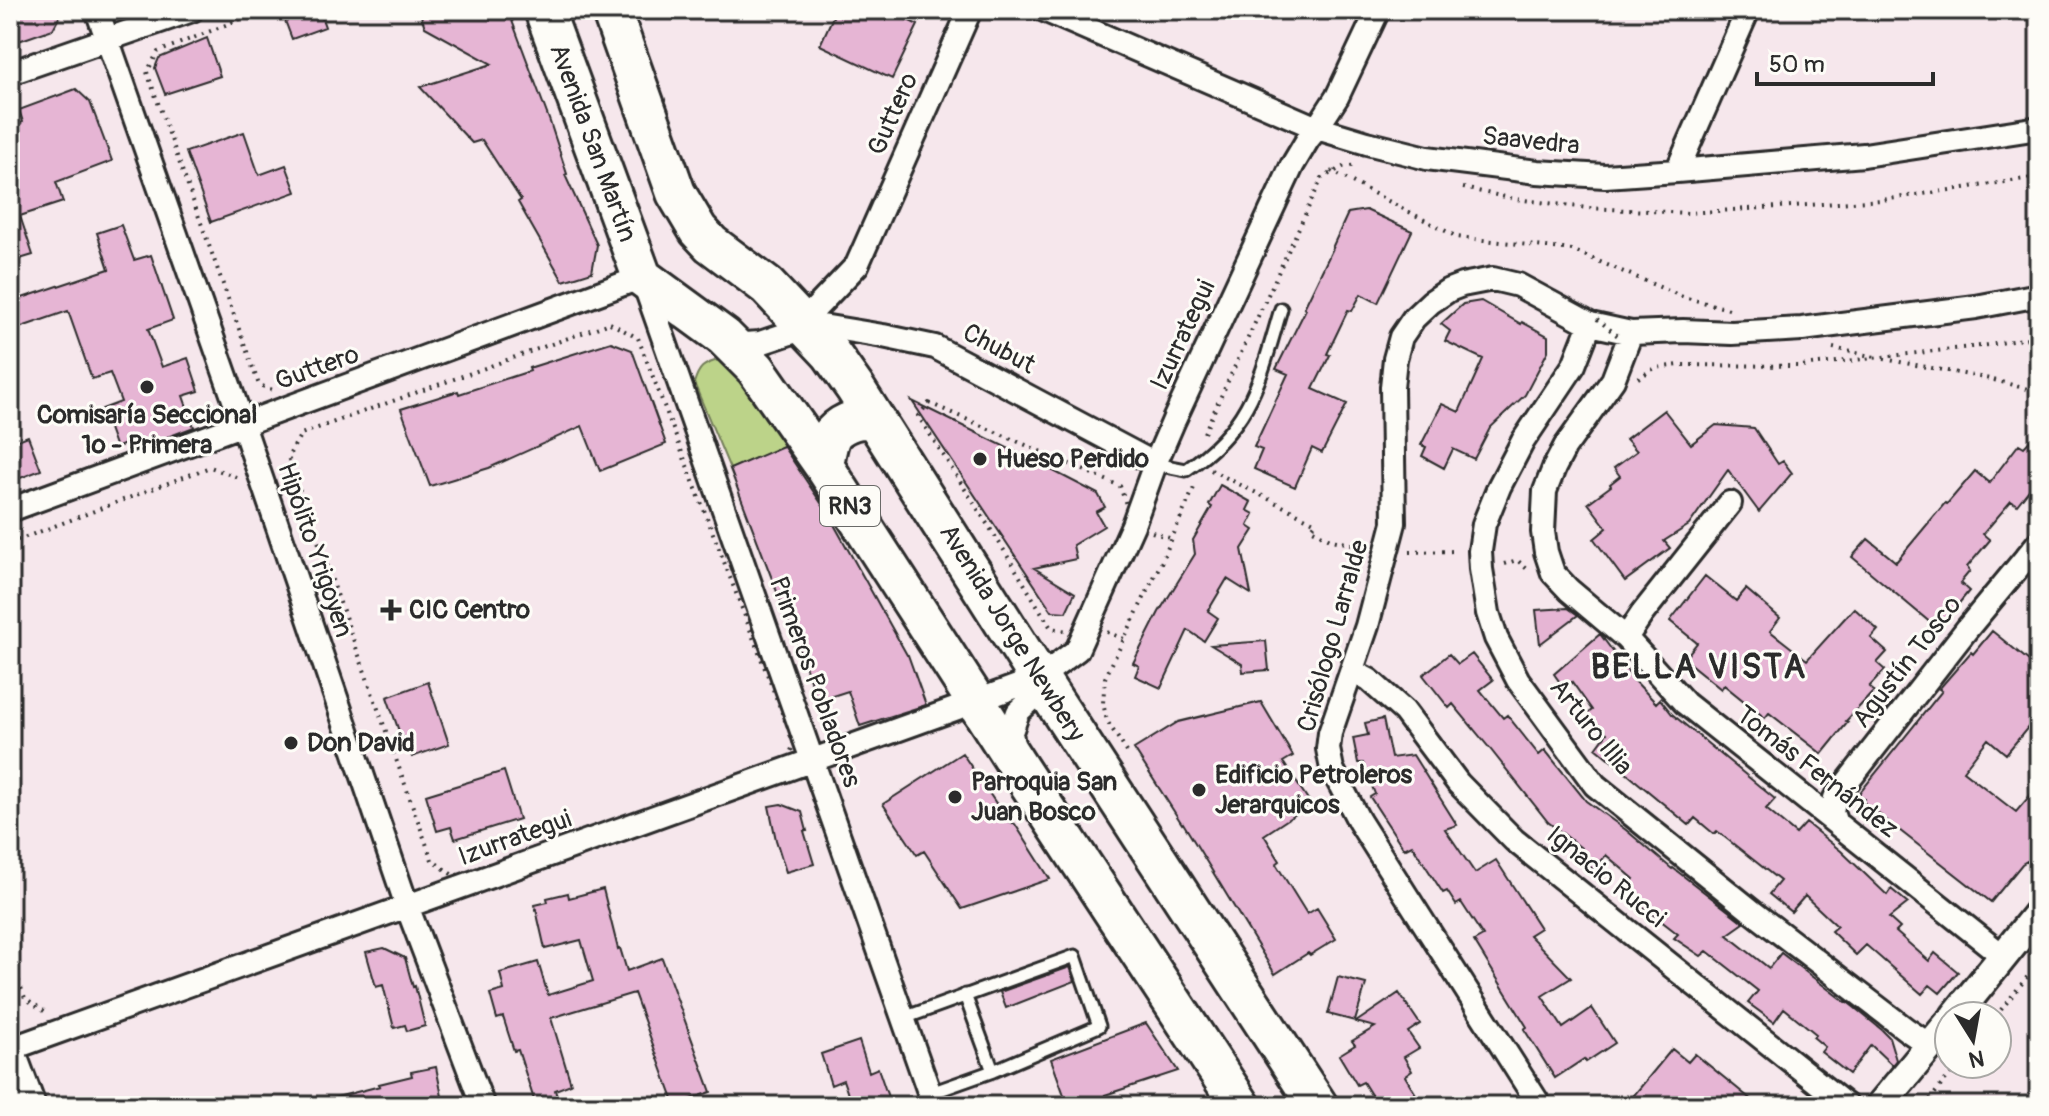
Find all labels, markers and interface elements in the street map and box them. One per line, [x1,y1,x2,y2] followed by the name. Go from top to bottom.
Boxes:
[1757,36,1933,86] scale bar
[542,40,644,246] street label: Avenida San Martín
[1769,50,1825,79] text: 50 m
[861,68,925,160] street label: Guttero
[1481,120,1581,162] street label: Saavedra
[1144,275,1222,395] street label: Izurrategui
[957,317,1041,382] street label: Chubut
[271,338,363,398] street label: Guttero
[138,378,156,396] marker: Comisaría Seccional 1º - Primera
[37,399,257,461] place label: Comisaría Seccional 1º - Primera
[996,443,1149,475] place label: Hueso Perdido
[971,450,989,468] marker: Hueso Perdido
[270,459,360,641] street label: Hipólito Yrigoyen
[820,486,880,526] road number: RN3
[932,518,1092,748] street label: Avenida Jorge Newbery
[1290,536,1376,736] street label: Crisólogo Larralde
[762,572,868,792] street label: Primeros Pobladores
[1846,590,1969,734] street label: Agustín Tosco
[409,594,530,626] place label: CIC Centro
[380,599,402,621] marker: CIC Centro
[1591,646,1807,689] district label: BELLA VISTA
[1543,672,1639,782] street label: Arturo Illia
[1730,699,1904,845] street label: Tomás Fernández
[307,727,415,759] place label: Don David
[282,734,300,752] marker: Don David
[1215,759,1413,821] place label: Edificio Petroleros Jerarquicos
[971,766,1117,828] place label: Parroquia San Juan Bosco
[1190,781,1208,799] marker: Edificio Petroleros Jerarquicos
[946,788,964,806] marker: Parroquia San Juan Bosco
[454,803,576,873] street label: Izurrategui
[1540,819,1672,935] street label: Ignacio Rucci
[1933,1000,2013,1080] north arrow
[1967,1043,1987,1074] text: N

